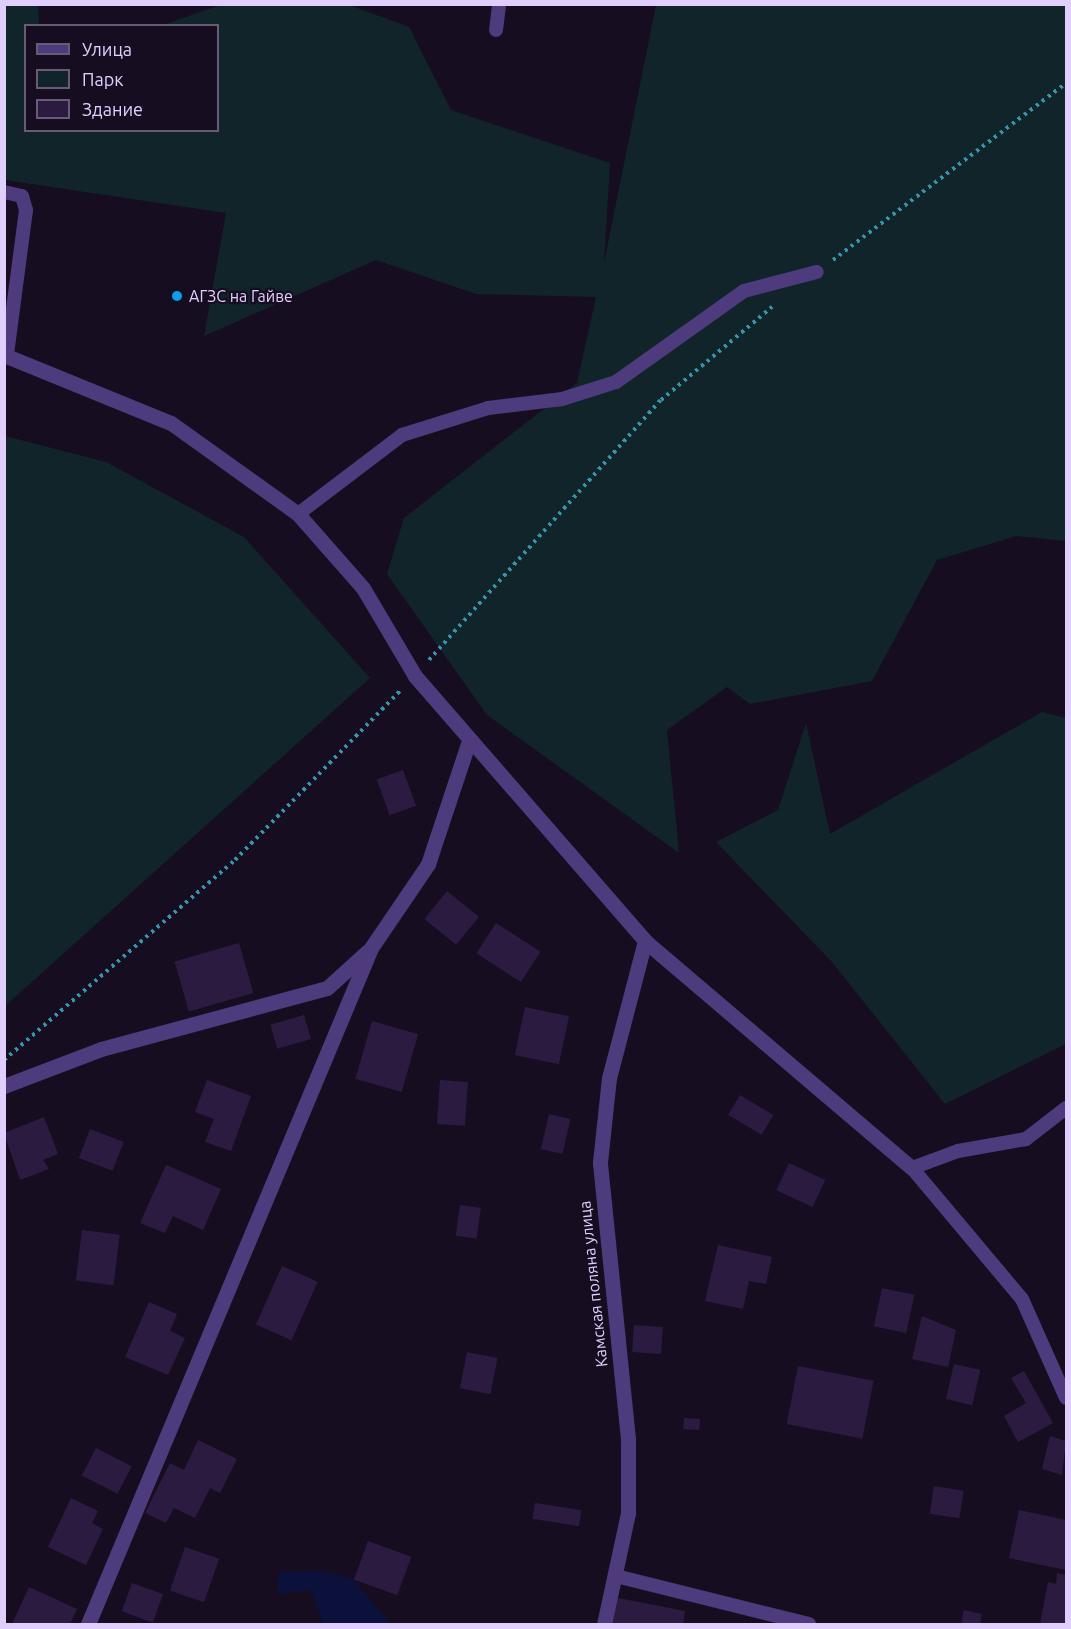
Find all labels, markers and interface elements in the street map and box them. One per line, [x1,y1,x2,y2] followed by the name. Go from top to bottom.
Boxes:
[24,24,219,132] legend
[82,39,132,59] text: Улица
[82,69,123,89] text: Парк
[82,99,143,119] text: Здание
[189,286,293,306] place label: АГЗС на Гайве
[170,289,184,303] marker: АГЗС на Гайве
[575,1200,611,1368] street label: Камская поляна улица

